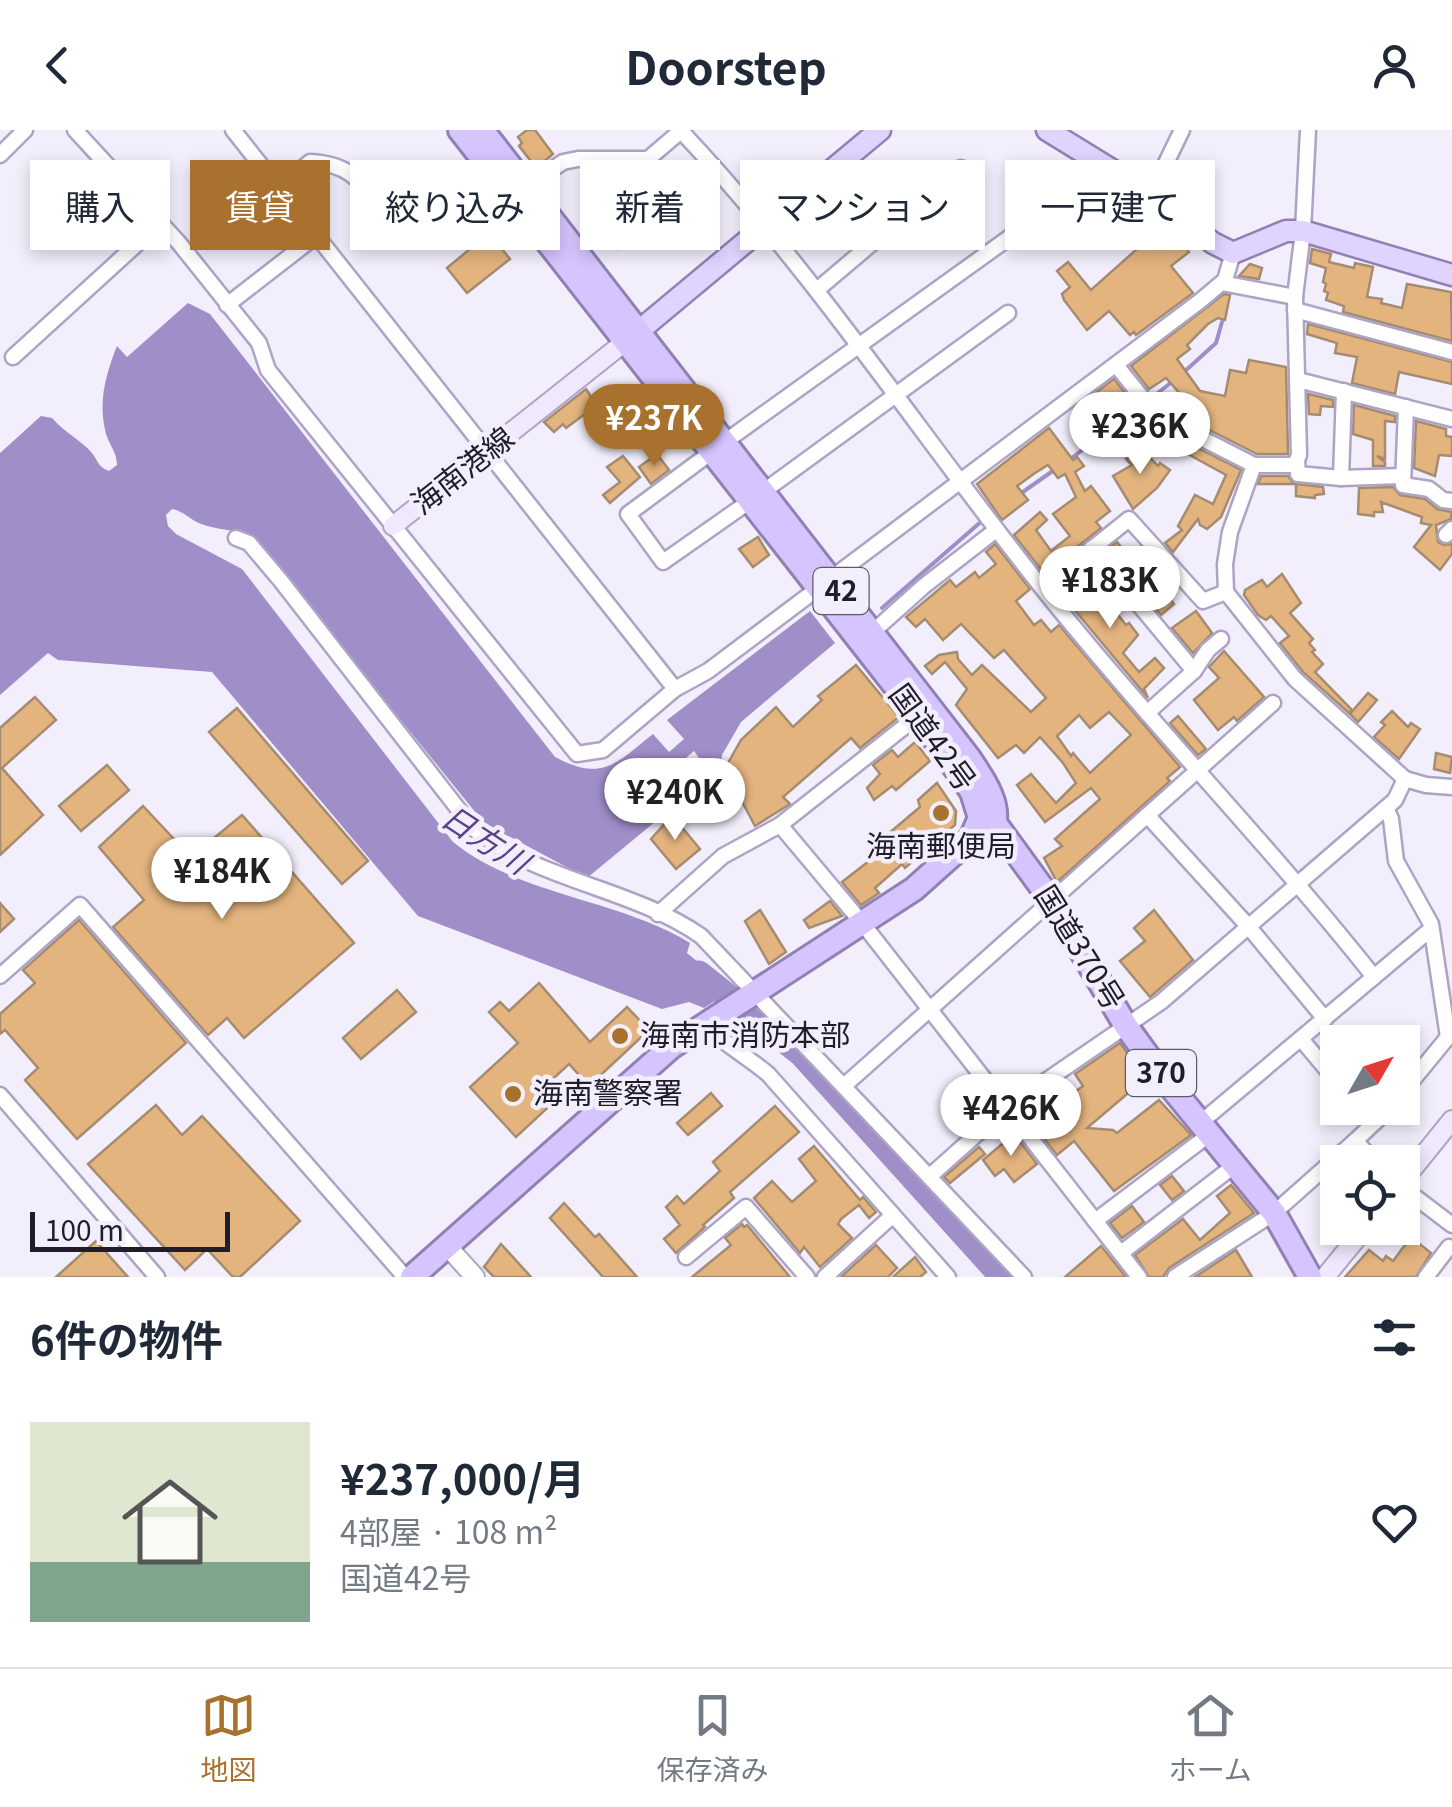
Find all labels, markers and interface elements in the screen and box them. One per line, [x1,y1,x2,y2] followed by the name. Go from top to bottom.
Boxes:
[625,33,827,98] text: Doorstep
[30,38,85,93] icon: back
[1367,38,1422,93] icon: person
[30,160,170,250] chip: 購入
[190,160,330,250] chip: 賃貸
[350,160,560,250] chip: 絞り込み
[580,160,720,250] chip: 新着
[740,160,985,250] chip: マンション
[1005,160,1215,250] chip: 一戸建て
[584,384,724,469] pin: ¥237K
[1070,392,1210,477] pin: ¥236K
[605,393,703,439] text: ¥237K
[1091,401,1189,447] text: ¥236K
[400,414,522,523] street label: 海南港線
[1040,546,1180,631] pin: ¥183K
[1061,555,1159,601] text: ¥183K
[814,568,868,614] road number: 42
[880,673,988,799] street label: 国道42号
[605,758,745,843] pin: ¥240K
[626,767,724,813] text: ¥240K
[434,792,542,885] water label: 日方川
[930,802,952,824] marker: 海南郵便局
[866,822,1016,866] place label: 海南郵便局
[152,837,292,922] pin: ¥184K
[173,846,271,892] text: ¥184K
[1026,875,1137,1017] street label: 国道370号
[640,1011,850,1055] place label: 海南市消防本部
[609,1025,631,1047] marker: 海南市消防本部
[1320,1025,1420,1125] north arrow
[1320,1025,1420,1245] map controls
[1126,1050,1196,1096] road number: 370
[533,1069,683,1113] place label: 海南警察署
[941,1074,1081,1159] pin: ¥426K
[502,1083,524,1105] marker: 海南警察署
[962,1083,1060,1129] text: ¥426K
[1320,1145,1420,1245] button: locate
[30,1207,230,1252] scale bar
[45,1209,124,1249] text: 100 m
[30,1307,223,1368] text: 6件の物件
[1367,1310,1422,1365] icon: filters
[340,1446,585,1507] text: ¥237,000/月
[110,1462,230,1582] icon: home
[1367,1495,1422,1550] icon: heart
[340,1507,557,1553] text: 4部屋 · 108 m²
[340,1553,472,1599] text: 国道42号
[200,1688,256,1788] tab: 地図
[656,1688,768,1788] tab: 保存済み
[1169,1688,1252,1788] tab: ホーム

